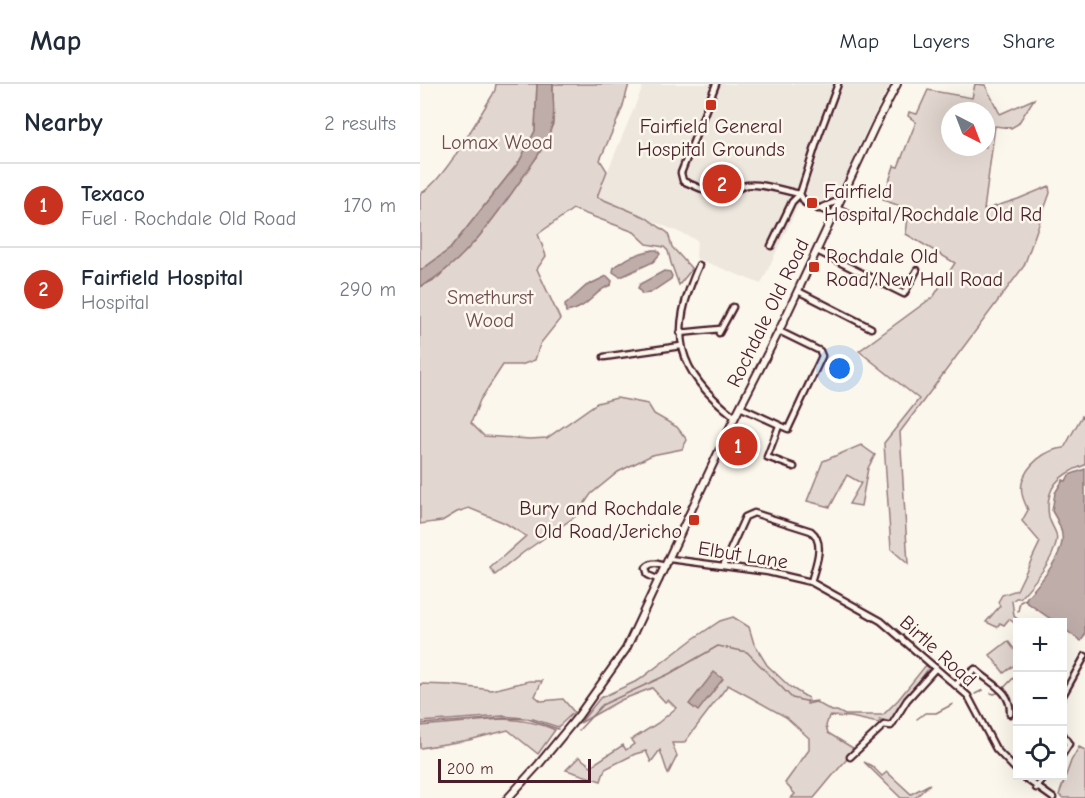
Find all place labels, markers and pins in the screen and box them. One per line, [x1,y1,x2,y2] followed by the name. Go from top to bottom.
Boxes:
[704,98,718,112] marker: Fairfield General Hospital Grounds
[637,115,785,161] place label: Fairfield General Hospital Grounds
[702,162,742,206] pin: 2
[824,180,1042,226] place label: Fairfield Hospital/Rochdale Old Rd
[805,196,819,210] marker: Fairfield Hospital/Rochdale Old Rd
[826,245,1003,291] place label: Rochdale Old Road/New Hall Road
[807,260,821,274] marker: Rochdale Old Road/New Hall Road
[718,424,758,469] pin: 1
[519,497,682,543] place label: Bury and Rochdale Old Road/Jericho
[687,513,701,527] marker: Bury and Rochdale Old Road/Jericho

